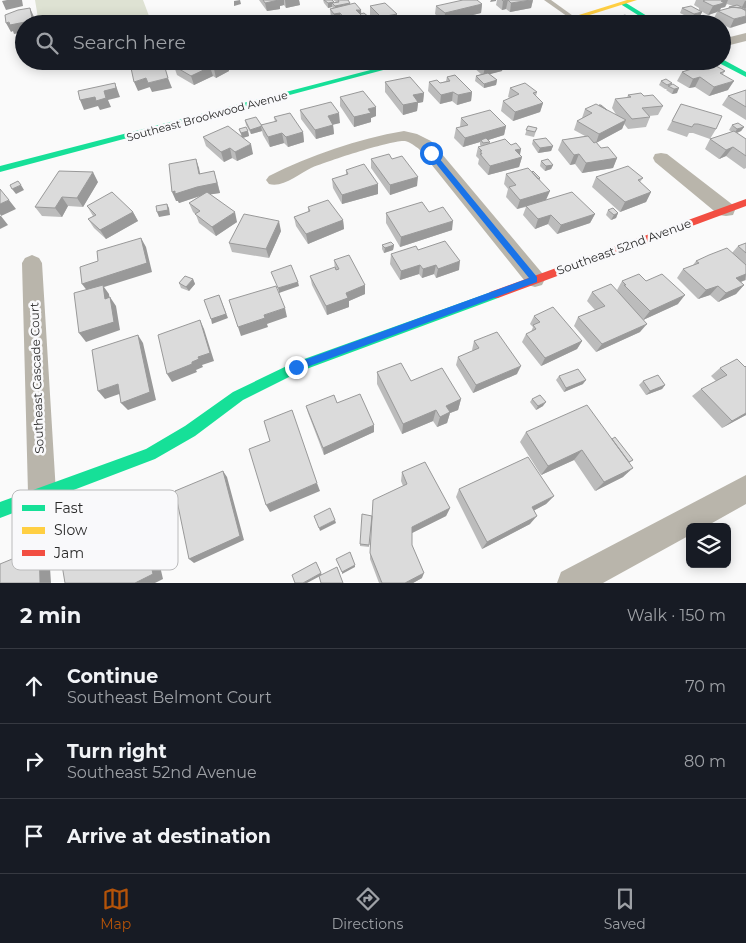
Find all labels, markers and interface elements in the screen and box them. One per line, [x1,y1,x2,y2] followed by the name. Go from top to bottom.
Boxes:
[15,15,731,70] search box
[33,29,61,57] icon: search
[73,31,186,54] text: Search here
[125,88,290,144] street label: Southeast Brookwood Avenue
[420,142,443,165] route start
[554,215,693,278] street label: Southeast 52nd Avenue
[26,302,47,454] street label: Southeast Cascade Court
[285,356,308,379] route end
[12,490,178,570] legend
[54,499,84,517] text: Fast
[54,521,88,539] text: Slow
[686,523,731,568] map controls
[686,523,731,568] button: layers
[53,544,84,562] text: Jam
[20,603,81,628] text: 2 min
[627,606,726,625] text: Walk · 150 m
[67,665,158,688] text: Continue
[20,672,48,700] icon: ahead
[685,677,726,696] text: 70 m
[67,688,272,707] text: Southeast Belmont Court
[67,740,167,763] text: Turn right
[20,747,48,775] icon: right
[684,752,726,771] text: 80 m
[67,763,257,782] text: Southeast 52nd Avenue
[20,822,48,850] icon: arrive
[67,825,271,848] text: Arrive at destination
[100,885,131,933] tab: Map
[332,885,403,933] tab: Directions
[604,885,646,933] tab: Saved

